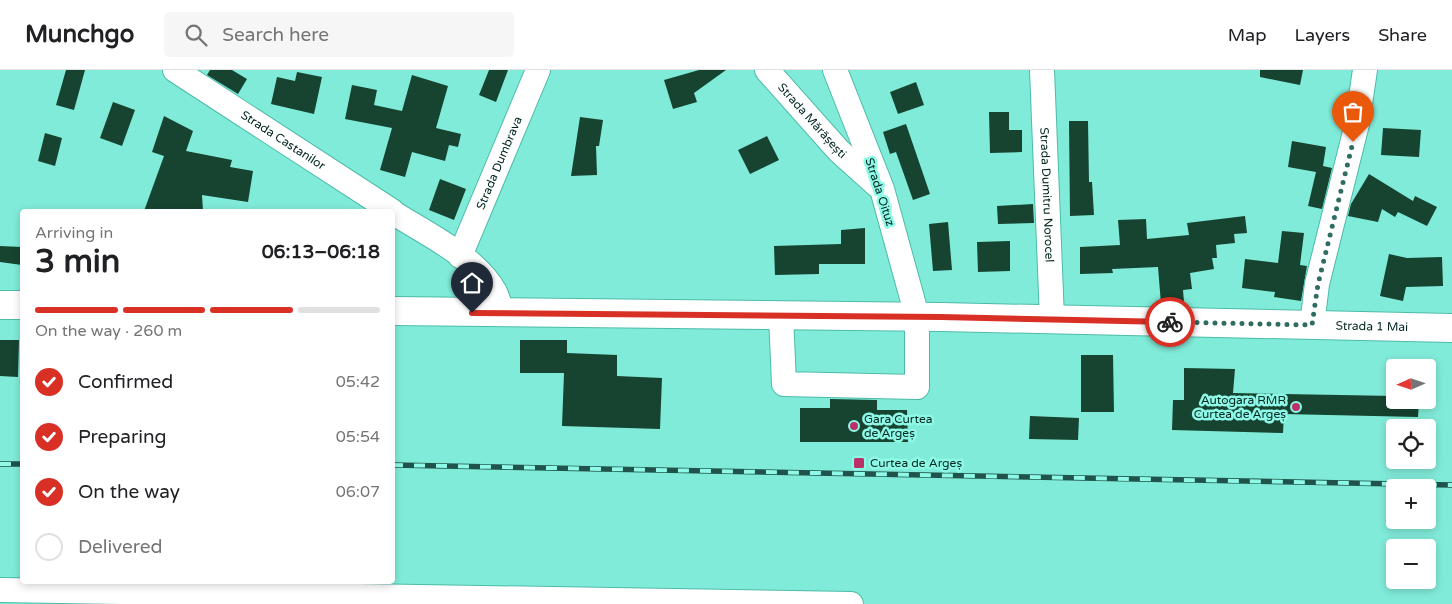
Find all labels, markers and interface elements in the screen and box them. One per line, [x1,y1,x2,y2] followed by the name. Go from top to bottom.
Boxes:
[164,12,514,57] search box
[25,20,134,49] text: Munchgo
[182,21,210,49] icon: search
[222,24,329,46] text: Search here
[1228,24,1267,46] text: Map
[1295,24,1350,46] text: Layers
[1378,24,1427,46] text: Share
[775,80,849,161] street label: Strada Mărășești
[1332,91,1374,142] pin
[1339,98,1367,126] icon: bag
[238,108,328,173] street label: Strada Castanilor
[473,114,525,212] street label: Strada Dumbrava
[1037,127,1057,263] street label: Strada Dumitru Norocel
[862,156,898,228] street label: Strada Oituz
[35,223,113,243] text: Arriving in
[262,241,380,263] text: 06:13–06:18
[35,243,120,281] text: 3 min
[451,262,493,313] pin
[458,269,486,297] icon: home
[1145,297,1195,347] courier
[1156,308,1184,336] icon: bike
[1335,318,1408,334] street label: Strada 1 Mai
[35,321,182,341] text: On the way · 260 m
[1386,359,1436,409] north arrow
[1386,359,1436,589] map controls
[35,368,63,396] icon: check
[78,371,173,393] text: Confirmed
[336,372,380,392] text: 05:42
[1194,393,1286,421] place label: Autogara RMR Curtea de Argeș
[1290,401,1302,413] marker: Autogara RMR Curtea de Argeș
[864,412,932,440] place label: Gara Curtea de Argeș
[1386,419,1436,469] button: locate
[848,420,860,432] marker: Gara Curtea de Argeș
[35,423,63,451] icon: check
[78,426,167,448] text: Preparing
[336,427,380,447] text: 05:54
[852,456,866,470] marker: Curtea de Argeș
[870,456,962,470] place label: Curtea de Argeș
[35,478,63,506] icon: check
[1386,479,1436,529] button: +
[78,481,180,503] text: On the way
[336,482,380,502] text: 06:07
[78,536,163,558] text: Delivered
[1386,539,1436,589] button: −

